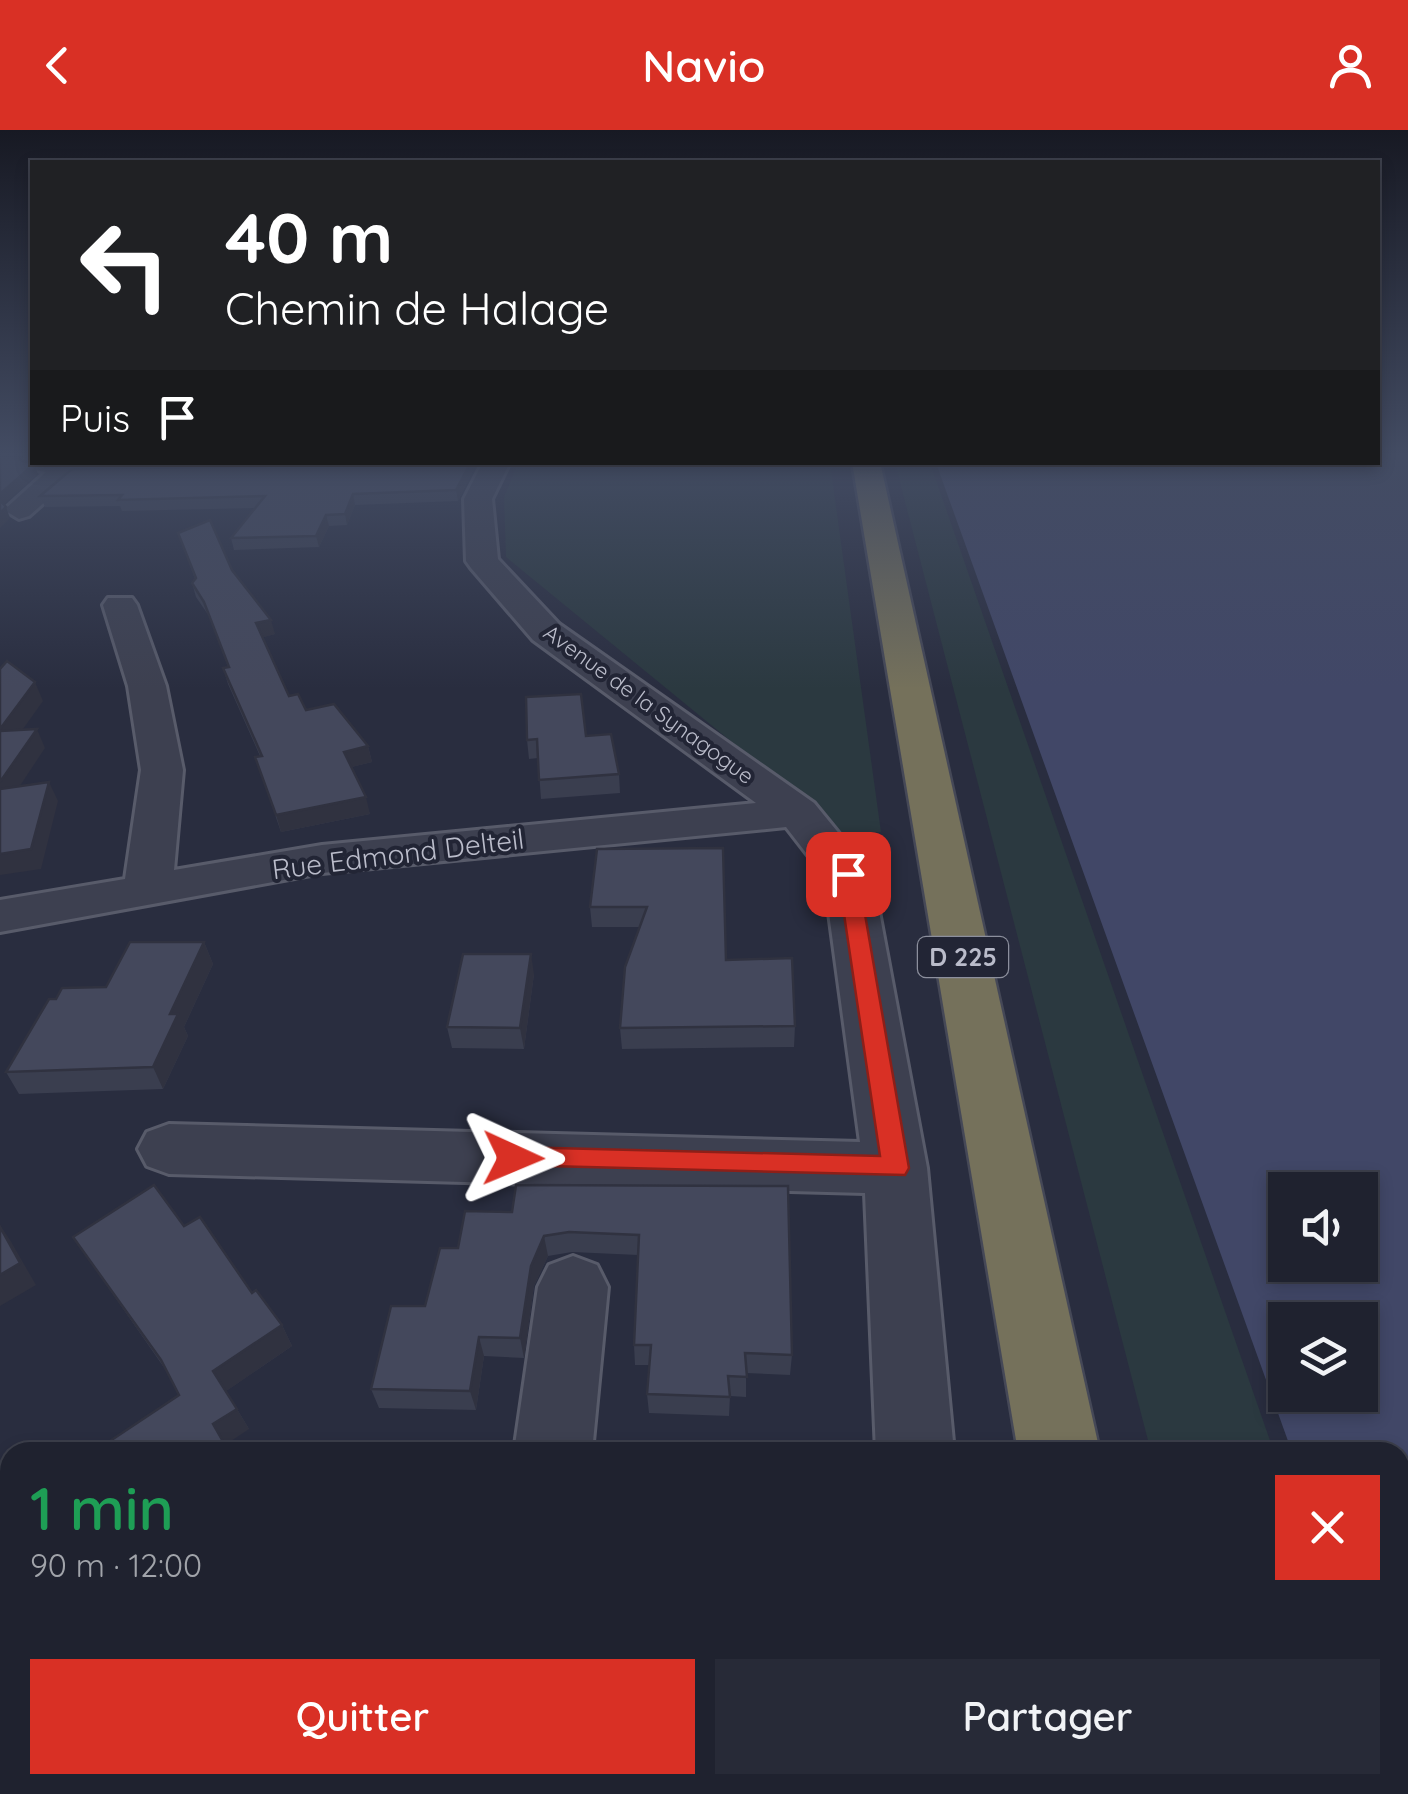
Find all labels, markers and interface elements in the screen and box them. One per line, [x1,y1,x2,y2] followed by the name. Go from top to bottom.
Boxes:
[642,37,766,93] text: Navio
[30,38,85,93] icon: back
[1323,38,1378,93] icon: person
[225,193,393,281] text: 40 m
[60,200,190,330] icon: left
[225,280,609,336] text: Chemin de Halage
[150,390,205,445] icon: arrive
[60,394,130,442] text: Puis
[538,618,760,790] street label: Avenue de la Synagogue
[270,821,526,886] street label: Rue Edmond Delteil
[806,832,891,917] pin
[821,847,876,902] icon: arrive
[918,937,1008,977] road number: D 225
[461,1106,565,1210] position arrow
[1268,1172,1378,1412] map controls
[1268,1172,1378,1282] button: sound
[1268,1302,1378,1412] button: layers
[30,1470,174,1545] text: 1 min
[1275,1475,1380,1580] button: close
[30,1545,202,1585] text: 90 m · 12:00
[30,1659,695,1774] button: Quitter
[715,1659,1380,1774] button: Partager

